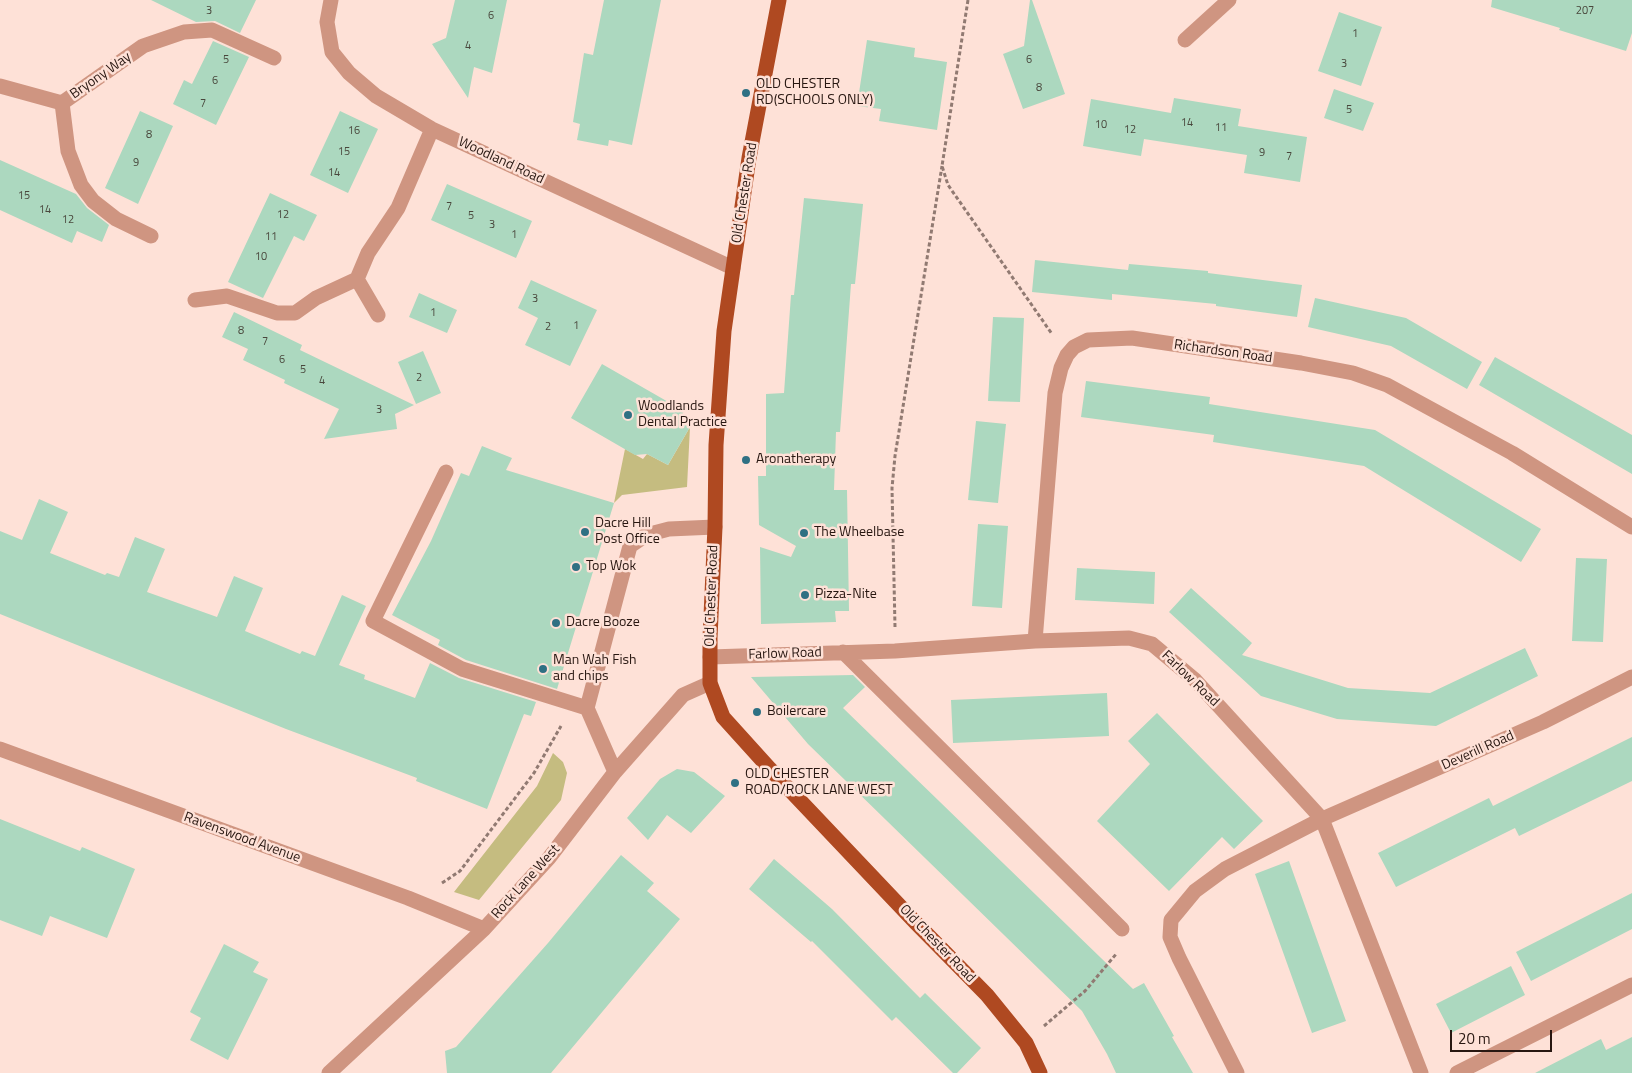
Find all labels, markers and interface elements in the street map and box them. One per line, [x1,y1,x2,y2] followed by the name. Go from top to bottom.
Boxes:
[206,4,212,18] house number: 3
[1576,4,1594,18] house number: 207
[488,9,494,23] house number: 6
[1352,27,1358,41] house number: 1
[465,39,471,53] house number: 4
[67,49,135,103] street label: Bryony Way
[223,53,229,67] house number: 5
[1026,53,1032,67] house number: 6
[1341,57,1347,71] house number: 3
[212,74,218,88] house number: 6
[756,77,873,110] place label: OLD CHESTER RD(SCHOOLS ONLY)
[1036,81,1042,95] house number: 8
[740,87,752,99] marker: OLD CHESTER RD(SCHOOLS ONLY)
[200,97,206,111] house number: 7
[1346,103,1352,117] house number: 5
[1181,116,1193,130] house number: 14
[1095,118,1107,132] house number: 10
[1215,121,1227,135] house number: 11
[1124,123,1136,137] house number: 12
[348,124,360,138] house number: 16
[146,128,152,142] house number: 8
[455,134,547,188] street label: Woodland Road
[729,141,761,245] street label: Old Chester Road
[338,145,350,159] house number: 15
[1259,146,1265,160] house number: 9
[1286,150,1292,164] house number: 7
[133,156,139,170] house number: 9
[328,166,340,180] house number: 14
[18,189,30,203] house number: 15
[446,200,452,214] house number: 7
[39,203,51,217] house number: 14
[277,208,289,222] house number: 12
[468,209,474,223] house number: 5
[62,213,74,227] house number: 12
[489,218,495,232] house number: 3
[511,228,517,242] house number: 1
[265,230,277,244] house number: 11
[255,250,267,264] house number: 10
[532,292,538,306] house number: 3
[430,306,436,320] house number: 1
[573,319,579,333] house number: 1
[545,320,551,334] house number: 2
[238,324,244,338] house number: 8
[262,335,268,349] house number: 7
[1173,337,1273,367] street label: Richardson Road
[279,353,285,367] house number: 6
[300,363,306,377] house number: 5
[416,371,422,385] house number: 2
[319,374,325,388] house number: 4
[638,399,727,432] place label: Woodlands Dental Practice
[376,403,382,417] house number: 3
[622,409,634,421] marker: Woodlands Dental Practice
[756,452,836,468] place label: Aronatherapy
[740,454,752,466] marker: Aronatherapy
[595,516,660,548] place label: Dacre Hill Post Office
[814,525,904,541] place label: The Wheelbase
[579,526,591,538] marker: Dacre Hill Post Office
[798,527,810,539] marker: The Wheelbase
[702,545,722,647] street label: Old Chester Road
[586,559,636,575] place label: Top Wok
[570,561,582,573] marker: Top Wok
[815,587,877,603] place label: Pizza-Nite
[799,589,811,601] marker: Pizza-Nite
[566,615,640,631] place label: Dacre Booze
[550,617,562,629] marker: Dacre Booze
[748,644,822,664] street label: Farlow Road
[1158,647,1222,711] street label: Farlow Road
[553,653,637,686] place label: Man Wah Fish and chips
[537,663,549,675] marker: Man Wah Fish and chips
[767,704,826,720] place label: Boilercare
[751,706,763,718] marker: Boilercare
[1439,728,1517,774] street label: Deverill Road
[745,767,893,800] place label: OLD CHESTER ROAD/ROCK LANE WEST
[729,777,741,789] marker: OLD CHESTER ROAD/ROCK LANE WEST
[181,809,303,867] street label: Ravenswood Avenue
[488,842,564,922] street label: Rock Lane West
[896,902,978,986] street label: Old Chester Road
[1452,1020,1554,1052] scale bar
[1458,1027,1491,1050] text: 20 m

